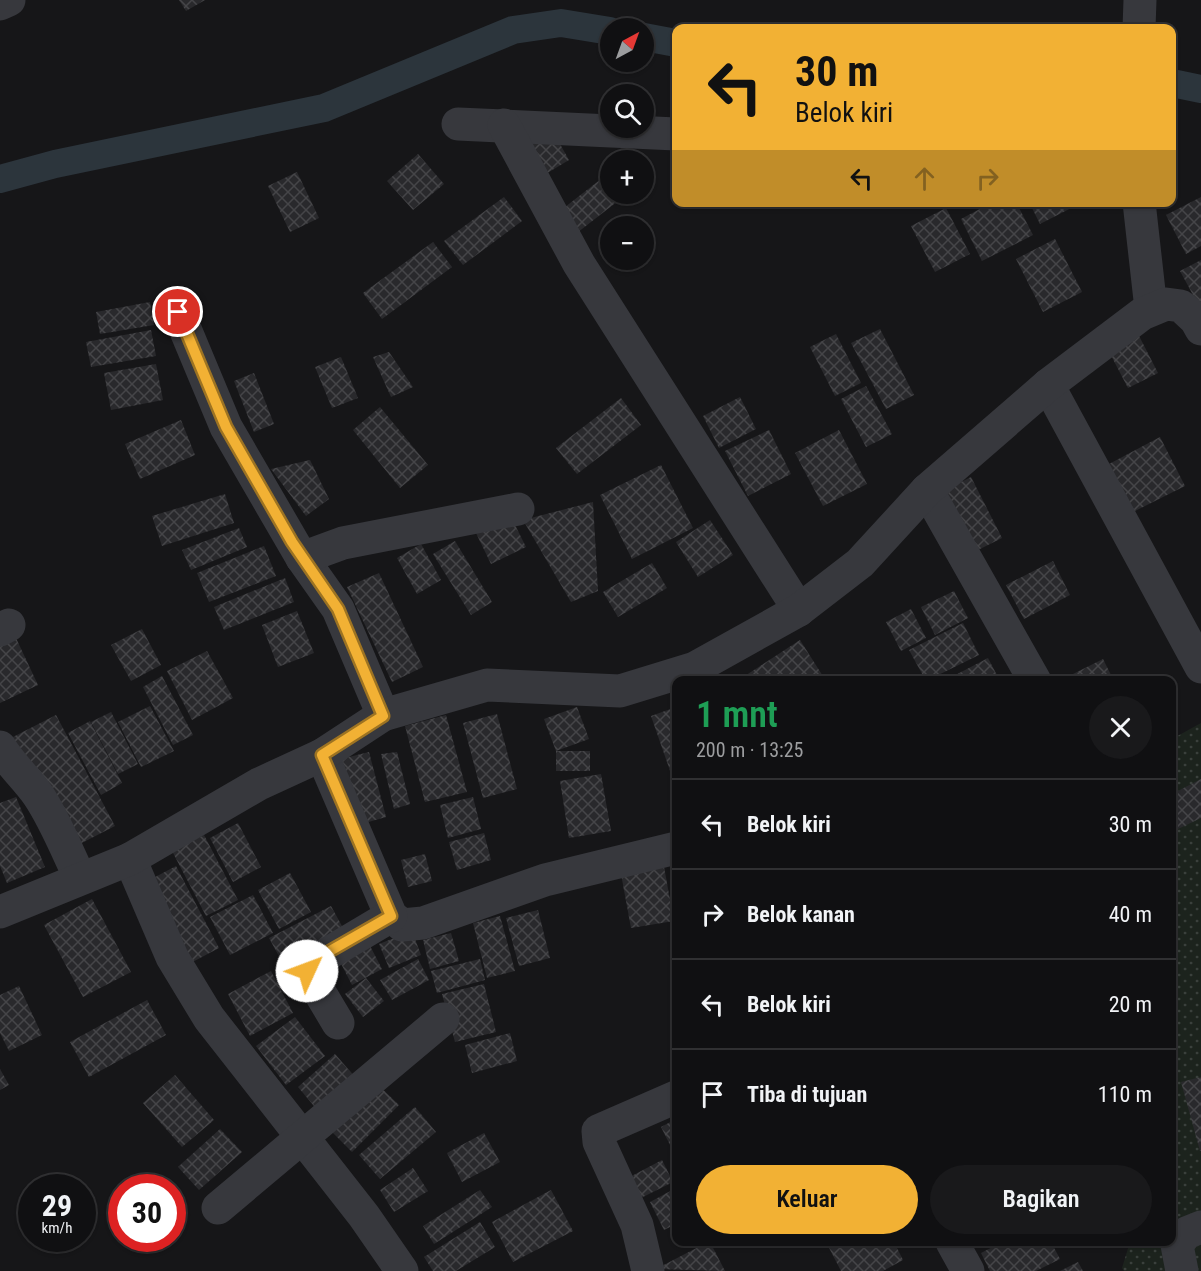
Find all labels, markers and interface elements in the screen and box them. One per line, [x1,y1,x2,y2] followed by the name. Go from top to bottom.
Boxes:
[600,18,654,72] north arrow
[600,18,654,270] map controls
[795,47,878,96] text: 30 m
[696,48,774,126] icon: left
[600,84,654,138] button: search
[795,97,893,129] text: Belok kiri
[600,150,654,204] button: +
[845,162,878,195] icon: left
[908,162,941,195] icon: ahead
[971,162,1004,195] icon: right
[600,216,654,270] button: −
[152,286,203,337] pin
[161,295,194,328] icon: arrive
[696,694,778,736] text: 1 mnt
[1089,696,1152,759] button: close
[696,738,803,762] text: 200 m · 13:25
[696,808,729,841] icon: left
[747,812,831,837] text: Belok kiri
[1109,812,1152,837] text: 30 m
[696,898,729,931] icon: right
[747,902,855,927] text: Belok kanan
[1109,902,1152,927] text: 40 m
[275,939,339,1003] position arrow
[696,988,729,1021] icon: left
[747,992,831,1017] text: Belok kiri
[1109,992,1152,1017] text: 20 m
[696,1078,729,1111] icon: arrive
[747,1082,867,1107] text: Tiba di tujuan
[1098,1082,1152,1107] text: 110 m
[696,1165,918,1234] button: Keluar
[930,1165,1152,1234] button: Bagikan
[108,1174,186,1252] speed limit sign: 30
[42,1188,72,1223] text: 29
[42,1219,72,1237] text: km/h

